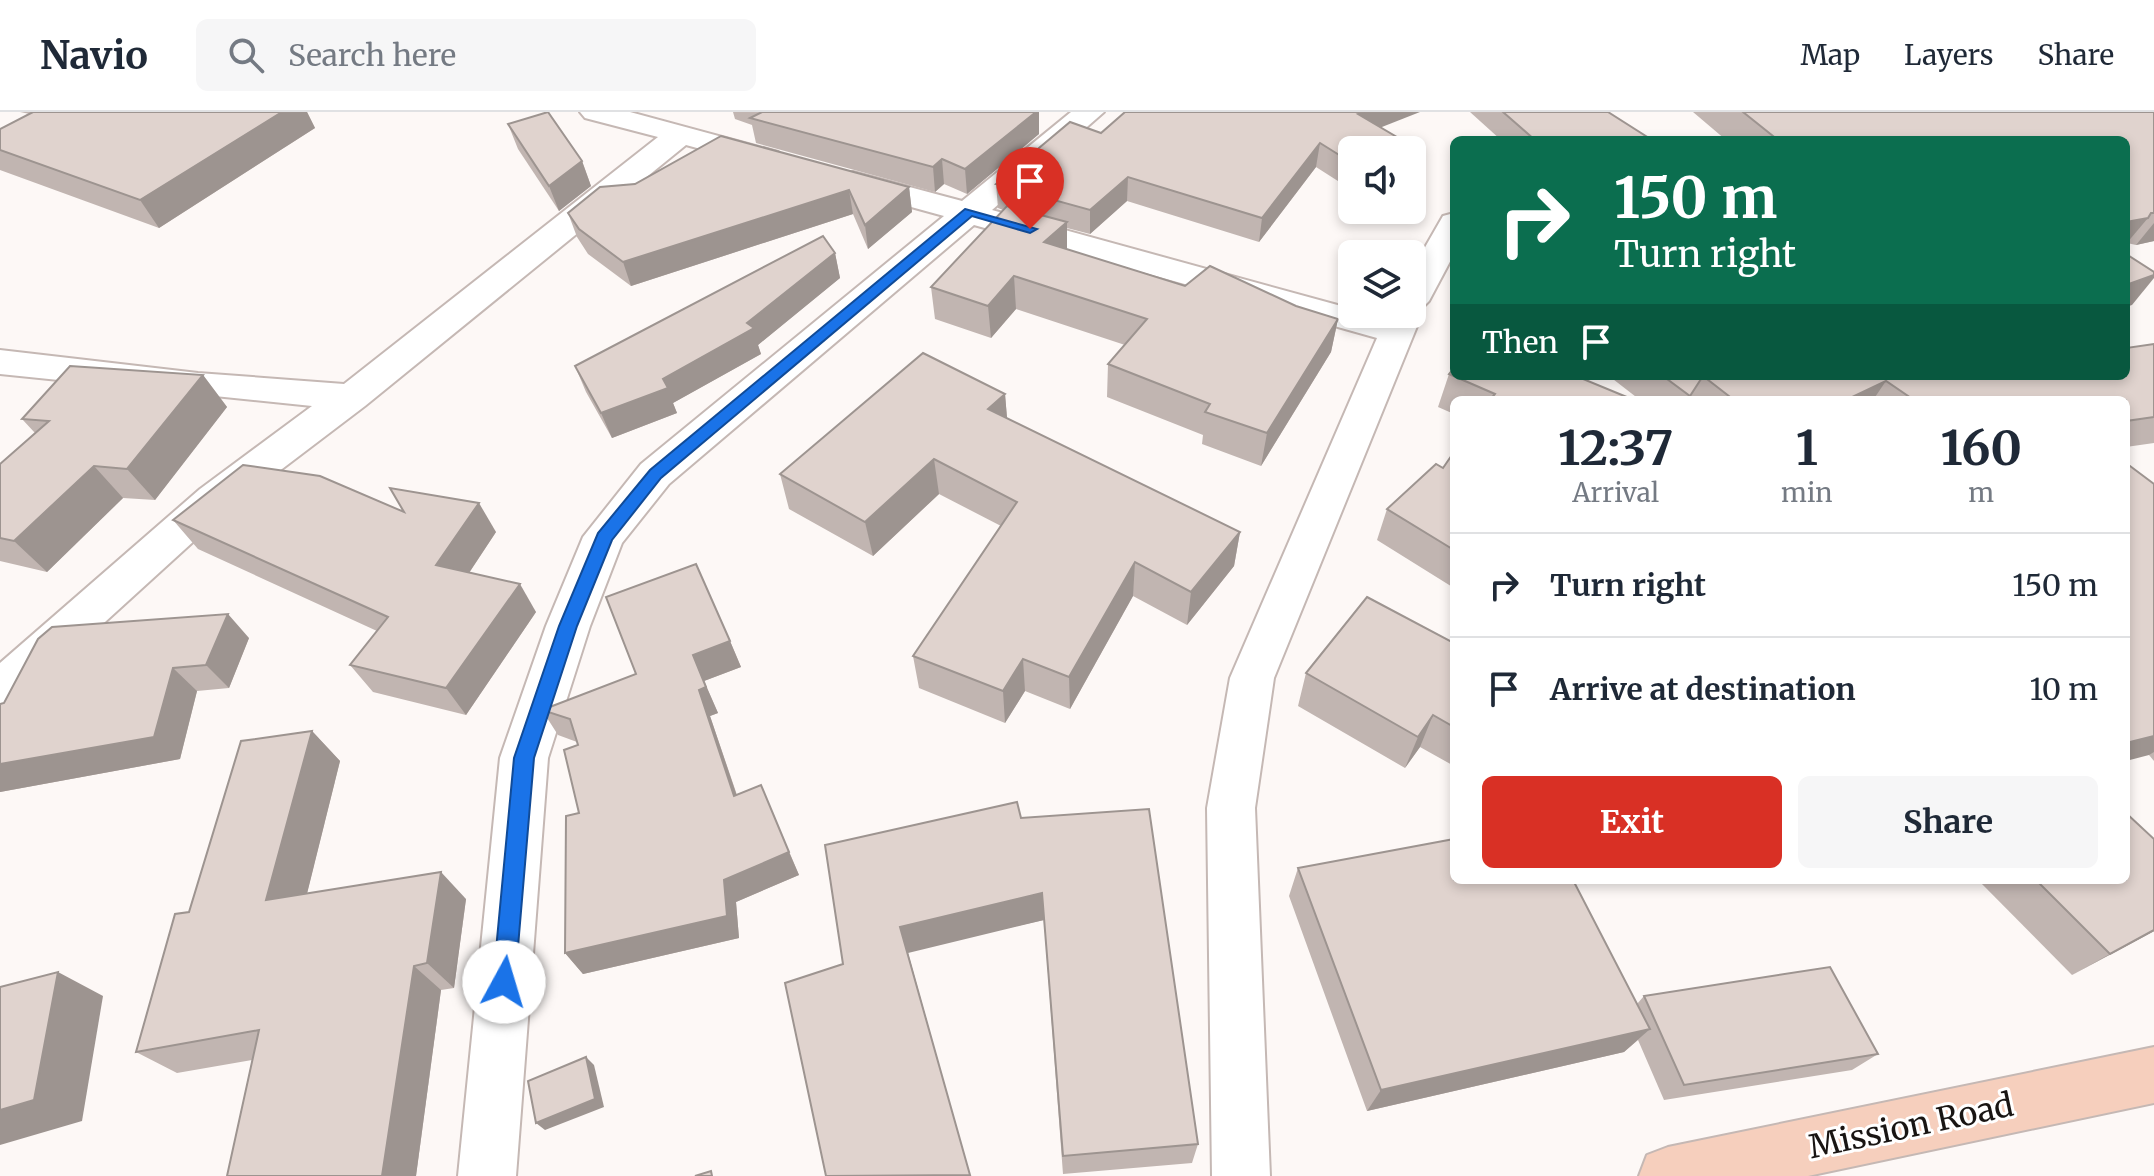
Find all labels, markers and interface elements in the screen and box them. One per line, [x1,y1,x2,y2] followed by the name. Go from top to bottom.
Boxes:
[196,19,756,91] search box
[40,32,148,79] text: Navio
[224,33,268,77] icon: search
[288,36,456,74] text: Search here
[1800,37,1860,73] text: Map
[1904,37,1993,73] text: Layers
[2037,37,2114,73] text: Share
[1338,136,1426,328] map controls
[1338,136,1426,224] button: sound
[996,147,1064,229] pin
[1008,159,1052,203] icon: arrive
[1614,163,1777,233] text: 150 m
[1482,168,1586,272] icon: right
[1614,232,1796,277] text: Turn right
[1338,240,1426,328] button: layers
[1574,320,1618,364] icon: arrive
[1482,323,1558,361] text: Then
[1558,418,1673,478] text: 12:37
[1796,418,1818,478] text: 1
[1940,418,2022,478] text: 160
[1572,476,1659,509] text: Arrival
[1781,476,1833,509] text: min
[1968,476,1994,509] text: m
[1482,563,1526,607] icon: right
[1550,566,1706,604] text: Turn right
[2012,566,2098,604] text: 150 m
[1482,667,1526,711] icon: arrive
[1550,670,1856,708] text: Arrive at destination
[2030,670,2098,708] text: 10 m
[1482,776,1782,868] button: Exit
[1798,776,2098,868] button: Share
[462,940,546,1024] position arrow
[1805,1085,2017,1167] street label: Mission Road

